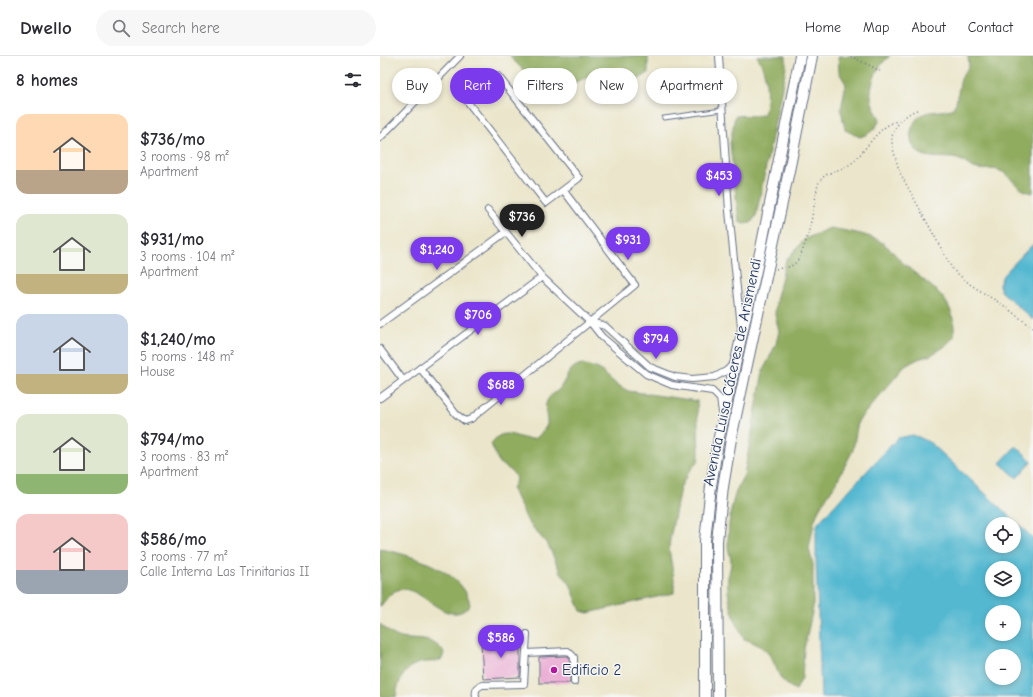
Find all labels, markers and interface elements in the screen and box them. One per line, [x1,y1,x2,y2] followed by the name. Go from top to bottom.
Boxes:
[96,10,376,46] search box
[20,17,72,39] text: Dwello
[110,17,132,39] icon: search
[142,19,220,37] text: Search here
[805,19,841,36] text: Home
[863,19,889,36] text: Map
[911,19,946,36] text: About
[968,19,1013,36] text: Contact
[392,68,442,104] chip: Buy
[450,68,505,104] chip: Rent
[513,68,577,104] chip: Filters
[585,68,638,104] chip: New
[646,68,737,104] chip: Apartment
[342,69,364,91] icon: filters
[16,71,78,90] text: 8 homes
[48,130,96,178] icon: home
[140,130,205,149] text: $736/mo
[140,149,229,164] text: 3 rooms · 98 m²
[695,163,743,197] pin: $453
[140,164,198,179] text: Apartment
[705,168,733,183] text: $453
[498,204,546,238] pin: $736
[509,209,535,224] text: $736
[604,227,652,261] pin: $931
[48,230,96,278] icon: home
[140,230,204,249] text: $931/mo
[615,232,641,247] text: $931
[404,237,470,271] pin: $1,240
[419,242,455,257] text: $1,240
[140,249,234,264] text: 3 rooms · 104 m²
[699,256,765,488] street label: Avenida Luisa Cáceres de Arismendi
[140,264,198,279] text: Apartment
[454,302,502,336] pin: $706
[464,307,492,322] text: $706
[632,326,680,360] pin: $794
[48,330,96,378] icon: home
[140,330,216,349] text: $1,240/mo
[643,331,669,346] text: $794
[140,349,234,364] text: 5 rooms · 148 m²
[140,364,175,379] text: House
[477,372,525,406] pin: $688
[487,377,515,392] text: $688
[48,430,96,478] icon: home
[140,430,204,449] text: $794/mo
[140,449,228,464] text: 3 rooms · 83 m²
[140,464,198,479] text: Apartment
[985,517,1021,685] map controls
[985,517,1021,553] button: locate
[48,530,96,578] icon: home
[140,530,207,549] text: $586/mo
[140,549,227,564] text: 3 rooms · 77 m²
[985,561,1021,597] button: layers
[140,564,309,579] text: Calle Interna Las Trinitarias II
[985,605,1021,641] button: +
[477,625,525,659] pin: $586
[487,630,515,645] text: $586
[985,649,1021,685] button: −
[562,661,621,679] place label: Edificio 2
[549,665,559,675] marker: Edificio 2

